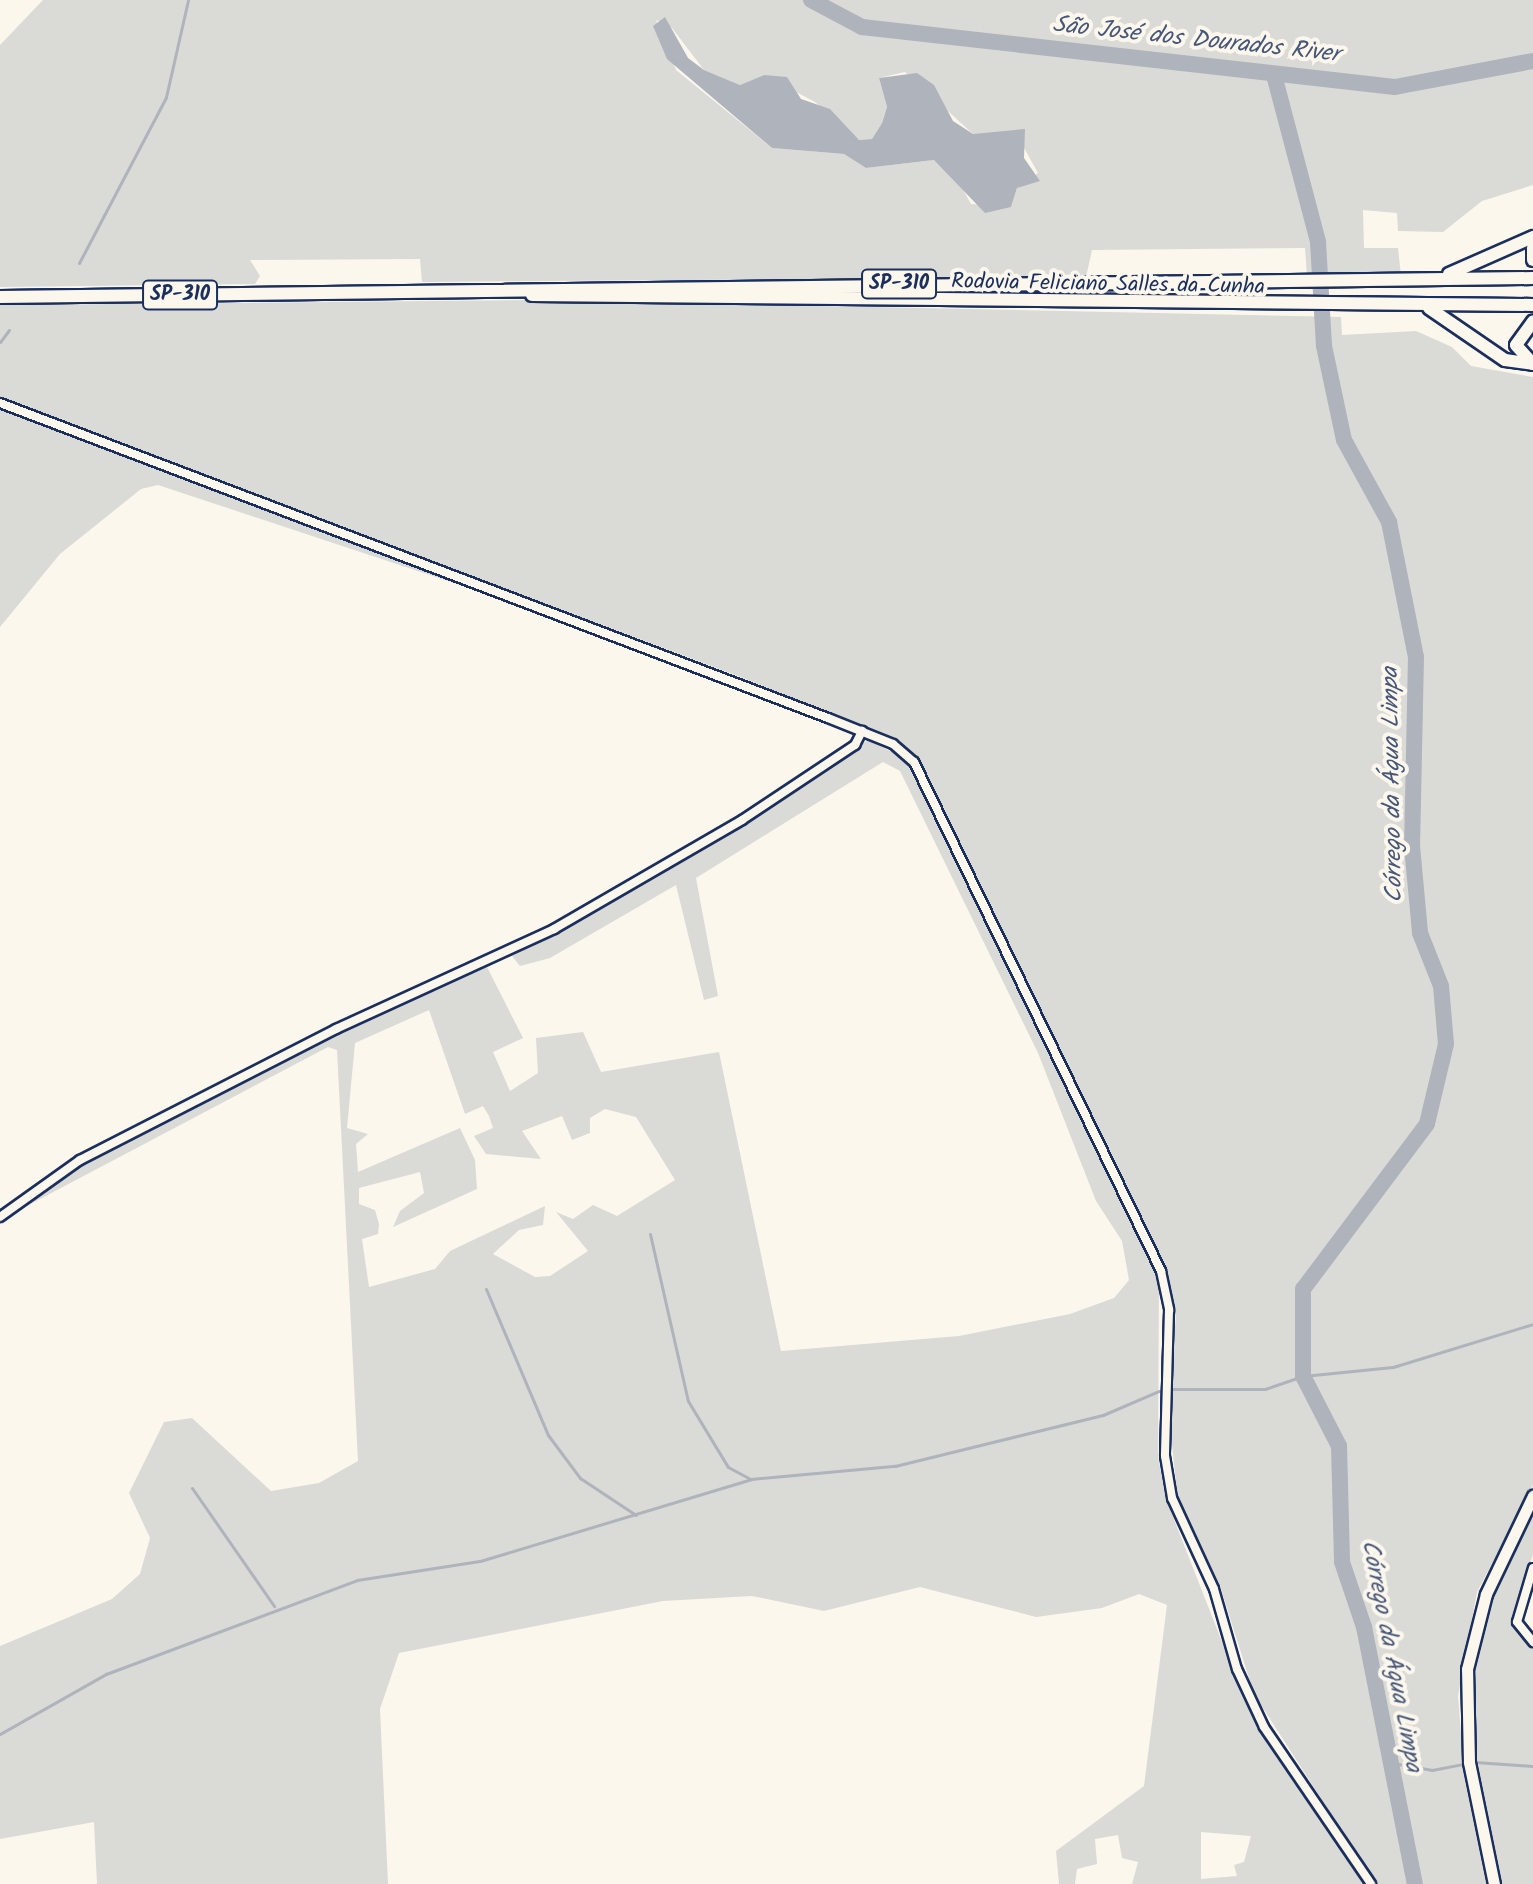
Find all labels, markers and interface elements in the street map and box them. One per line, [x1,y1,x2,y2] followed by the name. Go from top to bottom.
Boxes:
[1051,11,1341,69] water label: São José dos Dourados River
[861,268,937,300] road number: SP-310
[951,269,1265,301] street label: Rodovia Feliciano Salles da Cunha
[142,279,218,311] road number: SP-310
[1377,667,1409,903] water label: Córrego da Água Limpa
[1354,1538,1428,1774] water label: Córrego da Água Limpa

